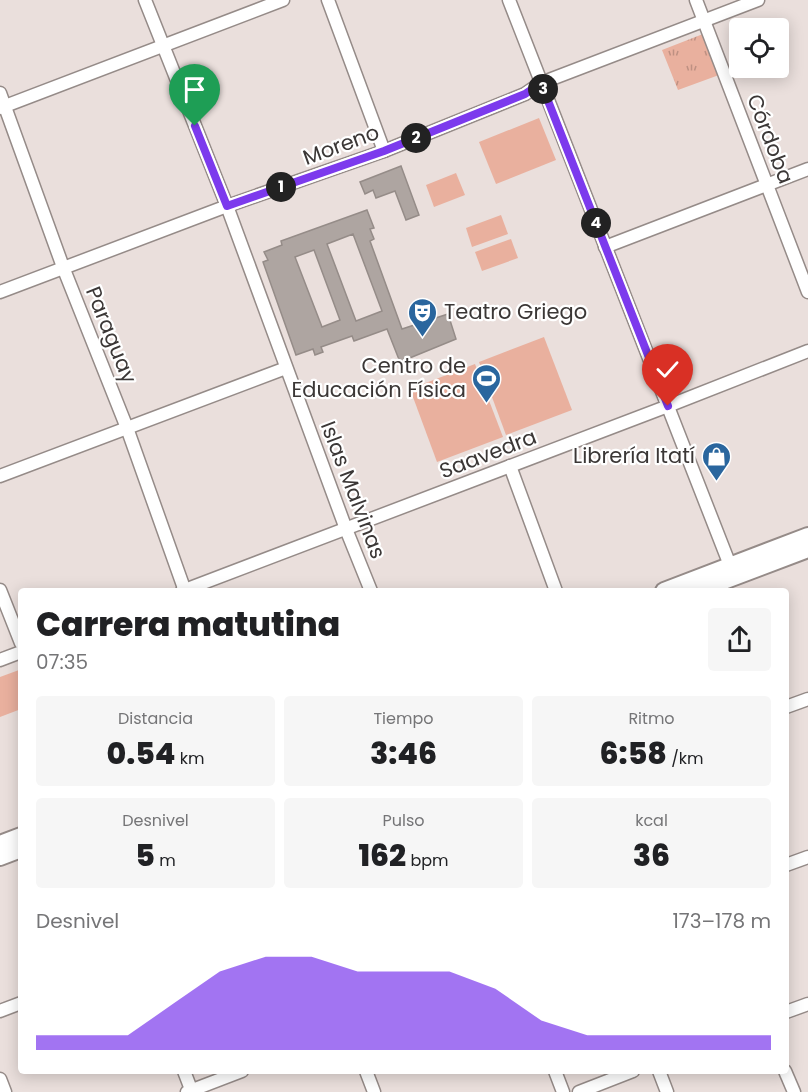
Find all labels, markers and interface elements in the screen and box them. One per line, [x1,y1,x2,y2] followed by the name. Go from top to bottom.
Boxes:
[729,18,789,78] map controls
[729,18,789,78] button: locate
[169,64,220,126] pin
[178,73,211,106] icon: arrive
[528,74,558,104] pin: 3
[538,77,548,100] text: 3
[740,90,801,188] street label: Córdoba
[299,117,383,172] street label: Moreno
[401,123,431,153] pin: 2
[411,126,421,149] text: 2
[266,172,296,202] pin: 1
[278,175,284,198] text: 1
[581,208,611,238] pin: 4
[591,211,601,234] text: 4
[79,282,144,388] street label: Paraguay
[407,296,439,338] theatre icon: Teatro Griego
[444,297,587,326] place label: Teatro Griego
[642,344,693,406] pin
[291,351,466,404] place label: Centro de Educación Física
[651,353,684,386] icon: check
[471,362,503,404] sports icon: Centro de Educación Física
[314,417,393,563] street label: Islas Malvinas
[435,422,541,485] street label: Saavedra
[700,440,732,482] shop icon: Librería Itatí
[573,441,695,470] place label: Librería Itatí
[36,601,340,648] text: Carrera matutina
[708,608,771,671] button: share
[36,648,88,676] text: 07:35
[118,707,193,730] text: Distancia
[373,707,434,730] text: Tiempo
[628,707,675,730] text: Ritmo
[106,732,176,775] text: 0.54
[370,732,437,775] text: 3:46
[600,732,667,775] text: 6:58
[176,747,205,770] text: km
[667,747,703,770] text: /km
[122,809,189,832] text: Desnivel
[382,809,425,832] text: Pulso
[635,809,668,832] text: kcal
[135,834,155,877] text: 5
[358,834,406,877] text: 162
[633,834,670,877] text: 36
[155,849,176,872] text: m
[406,849,449,872] text: bpm
[36,907,119,935] text: Desnivel
[672,907,771,935] text: 173–178 m

